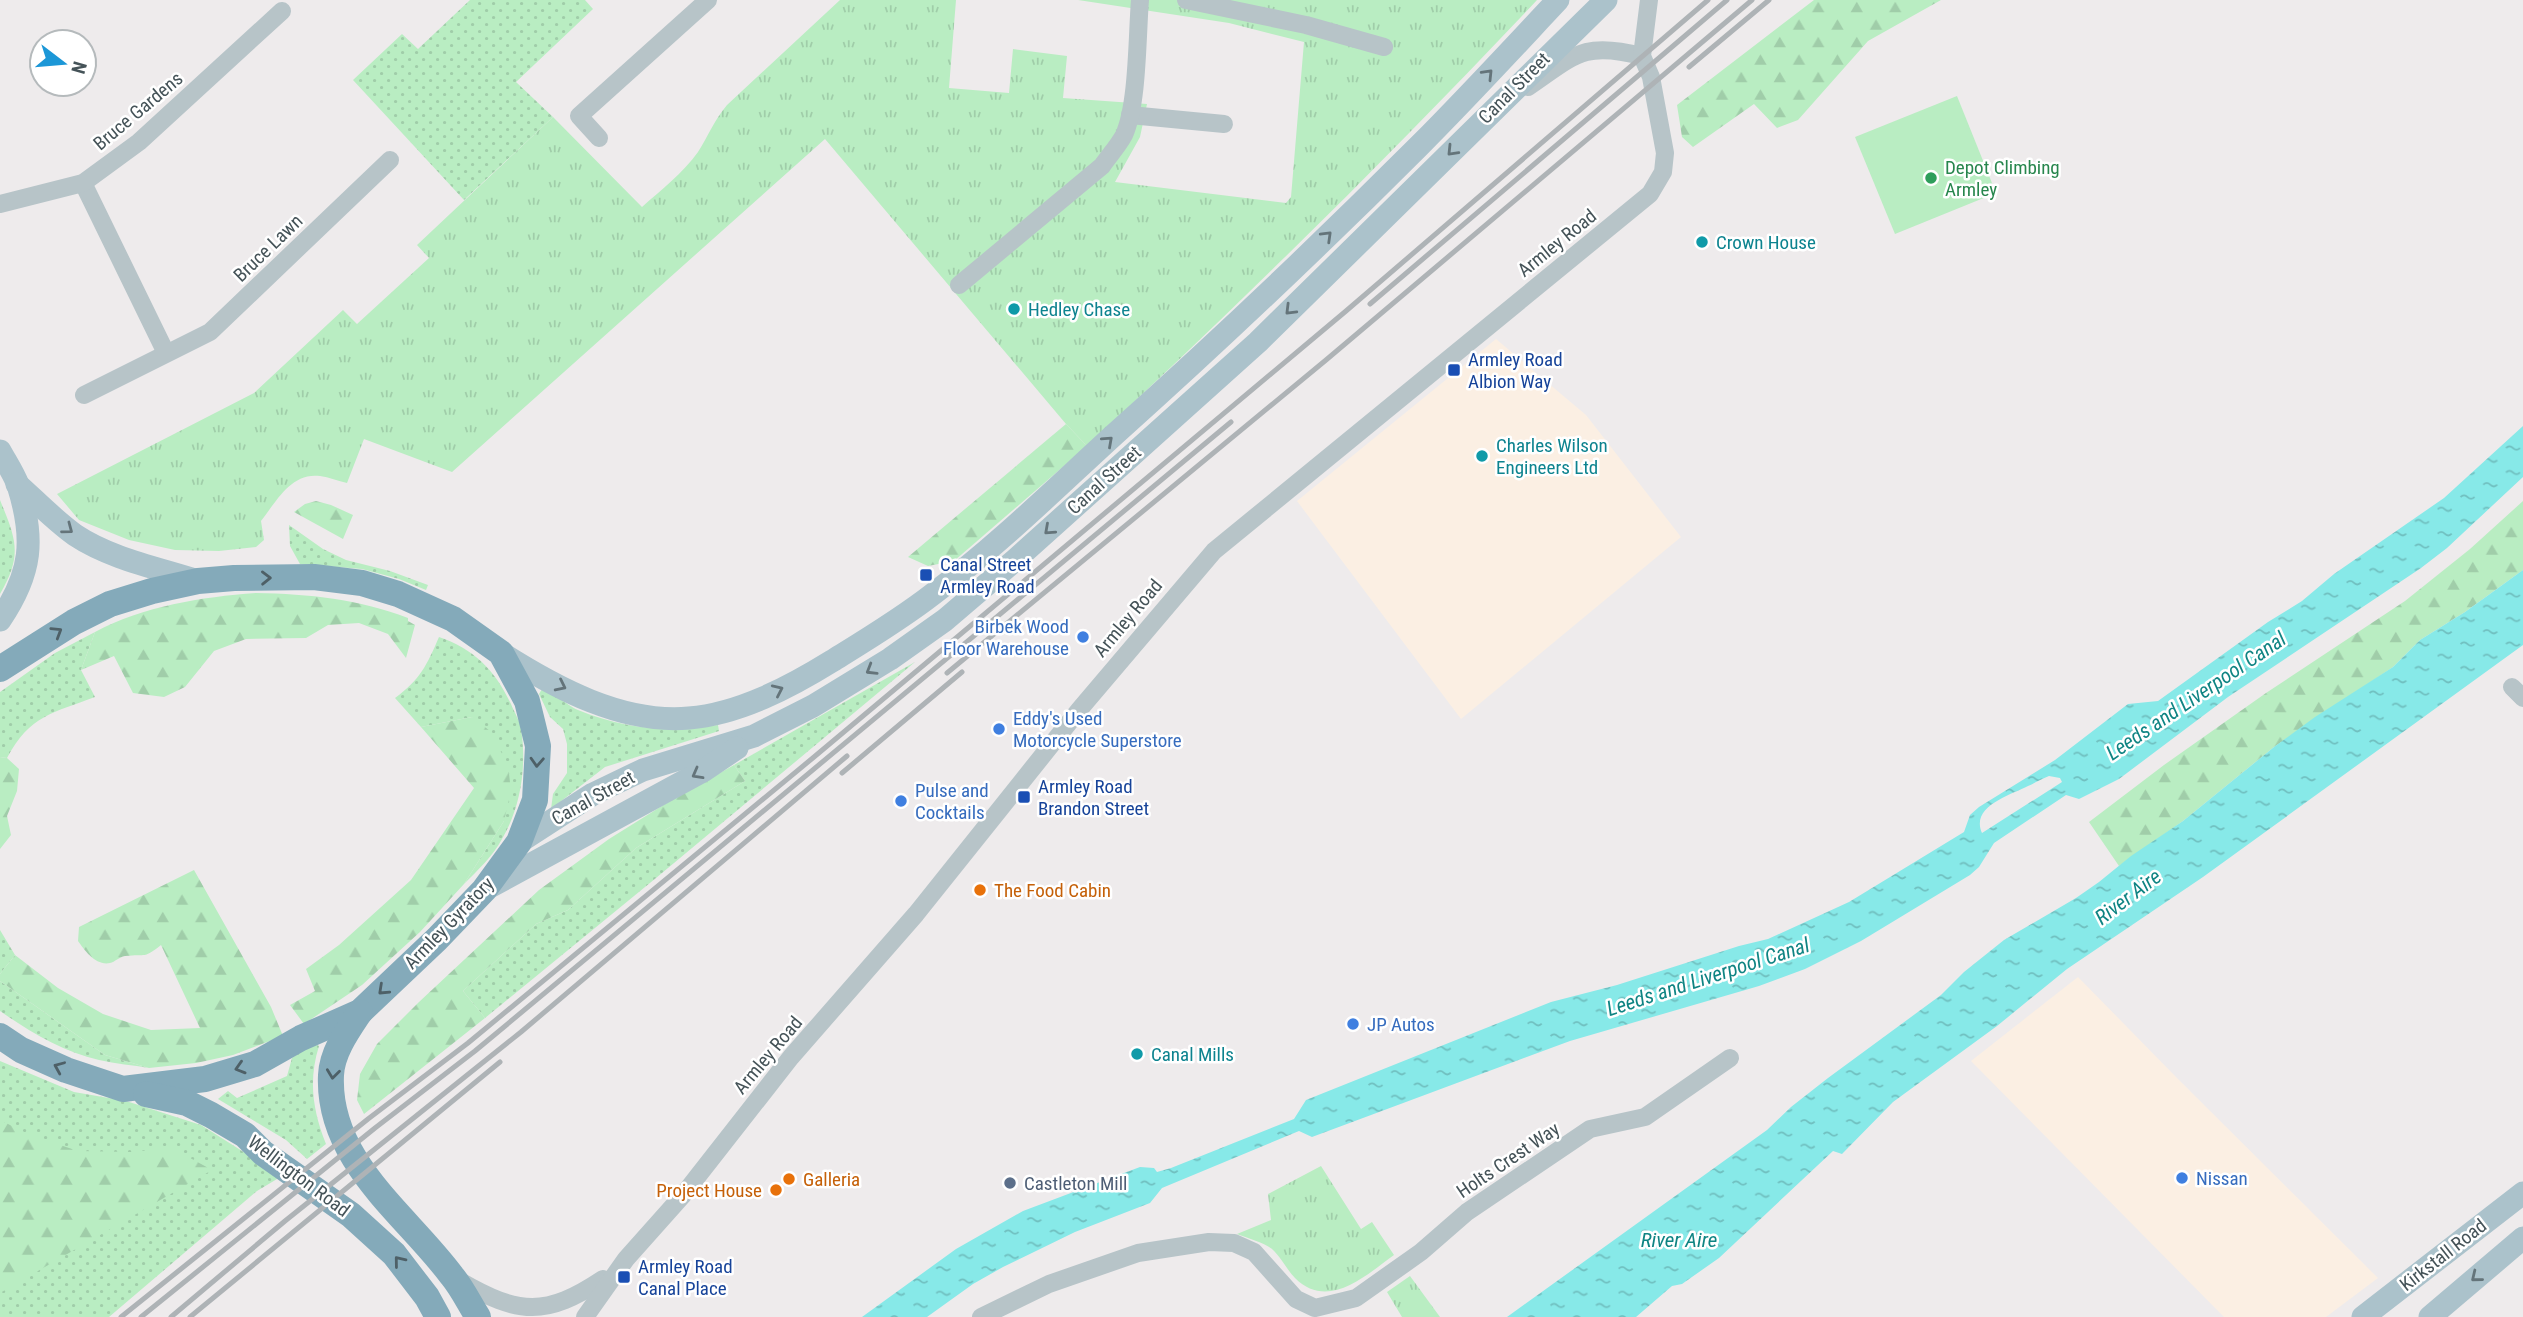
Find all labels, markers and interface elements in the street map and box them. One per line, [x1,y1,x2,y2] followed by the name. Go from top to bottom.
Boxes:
[28,28,98,98] north arrow
[1474,48,1554,128] street label: Canal Street
[66,59,92,76] text: N
[89,67,187,155] street label: Bruce Gardens
[1479,69,1492,82] one-way arrow
[1447,142,1460,155] one-way arrow
[1945,156,2060,201] place label: Depot Climbing Armley
[1923,170,1939,186] marker: Depot Climbing Armley
[1513,204,1601,282] street label: Armley Road
[229,209,307,287] street label: Bruce Lawn
[1319,231,1332,244] one-way arrow
[1716,231,1816,254] place label: Crown House
[1694,234,1710,250] marker: Crown House
[1028,298,1130,321] place label: Hedley Chase
[1006,301,1022,317] marker: Hedley Chase
[1285,302,1298,315] one-way arrow
[1468,348,1563,393] place label: Armley Road Albion Way
[1446,362,1462,378] marker: Armley Road Albion Way
[1496,434,1608,479] place label: Charles Wilson Engineers Ltd
[1100,437,1113,450] one-way arrow
[1062,441,1146,519] street label: Canal Street
[1474,448,1490,464] marker: Charles Wilson Engineers Ltd
[60,521,73,533] one-way arrow
[1045,521,1058,534] one-way arrow
[940,553,1035,598] place label: Canal Street Armley Road
[918,567,934,583] marker: Canal Street Armley Road
[262,570,272,586] one-way arrow
[1089,574,1167,662] street label: Armley Road
[943,615,1069,660] place label: Birbek Wood Floor Warehouse
[50,627,63,640] one-way arrow
[2102,627,2291,765] water label: Leeds and Liverpool Canal
[1075,629,1091,645] marker: Birbek Wood Floor Warehouse
[866,662,879,675] one-way arrow
[554,677,566,691] one-way arrow
[771,684,783,698] one-way arrow
[1013,707,1182,752] place label: Eddy's Used Motorcycle Superstore
[991,721,1007,737] marker: Eddy's Used Motorcycle Superstore
[530,757,545,768] one-way arrow
[547,766,639,830] street label: Canal Street
[692,766,705,779] one-way arrow
[1038,775,1149,820] place label: Armley Road Brandon Street
[915,779,989,824] place label: Pulse and Cocktails
[1016,789,1032,805] marker: Armley Road Brandon Street
[893,793,909,809] marker: Pulse and Cocktails
[2090,864,2166,930] water label: River Aire
[399,872,499,974] street label: Armley Gyratory
[994,879,1111,902] place label: The Food Cabin
[972,882,988,898] marker: The Food Cabin
[1604,933,1813,1021] water label: Leeds and Liverpool Canal
[378,981,391,994] one-way arrow
[729,1011,807,1099] street label: Armley Road
[1367,1013,1435,1036] place label: JP Autos
[1345,1016,1361,1032] marker: JP Autos
[1151,1043,1234,1066] place label: Canal Mills
[1129,1046,1145,1062] marker: Canal Mills
[234,1060,247,1074] one-way arrow
[54,1061,67,1075] one-way arrow
[326,1068,341,1080] one-way arrow
[1452,1117,1564,1203] street label: Holts Crest Way
[244,1130,354,1222] street label: Wellington Road
[2196,1167,2248,1190] place label: Nissan
[803,1168,860,1191] place label: Galleria
[2174,1170,2190,1186] marker: Nissan
[781,1171,797,1187] marker: Galleria
[1024,1172,1127,1195] place label: Castleton Mill
[1002,1175,1018,1191] marker: Castleton Mill
[656,1179,762,1202] place label: Project House
[768,1182,784,1198] marker: Project House
[2395,1214,2491,1296] street label: Kirkstall Road
[1641,1228,1717,1252] water label: River Aire
[638,1255,733,1300] place label: Armley Road Canal Place
[395,1257,407,1270] one-way arrow
[2471,1268,2483,1281] one-way arrow
[616,1269,632,1285] marker: Armley Road Canal Place

